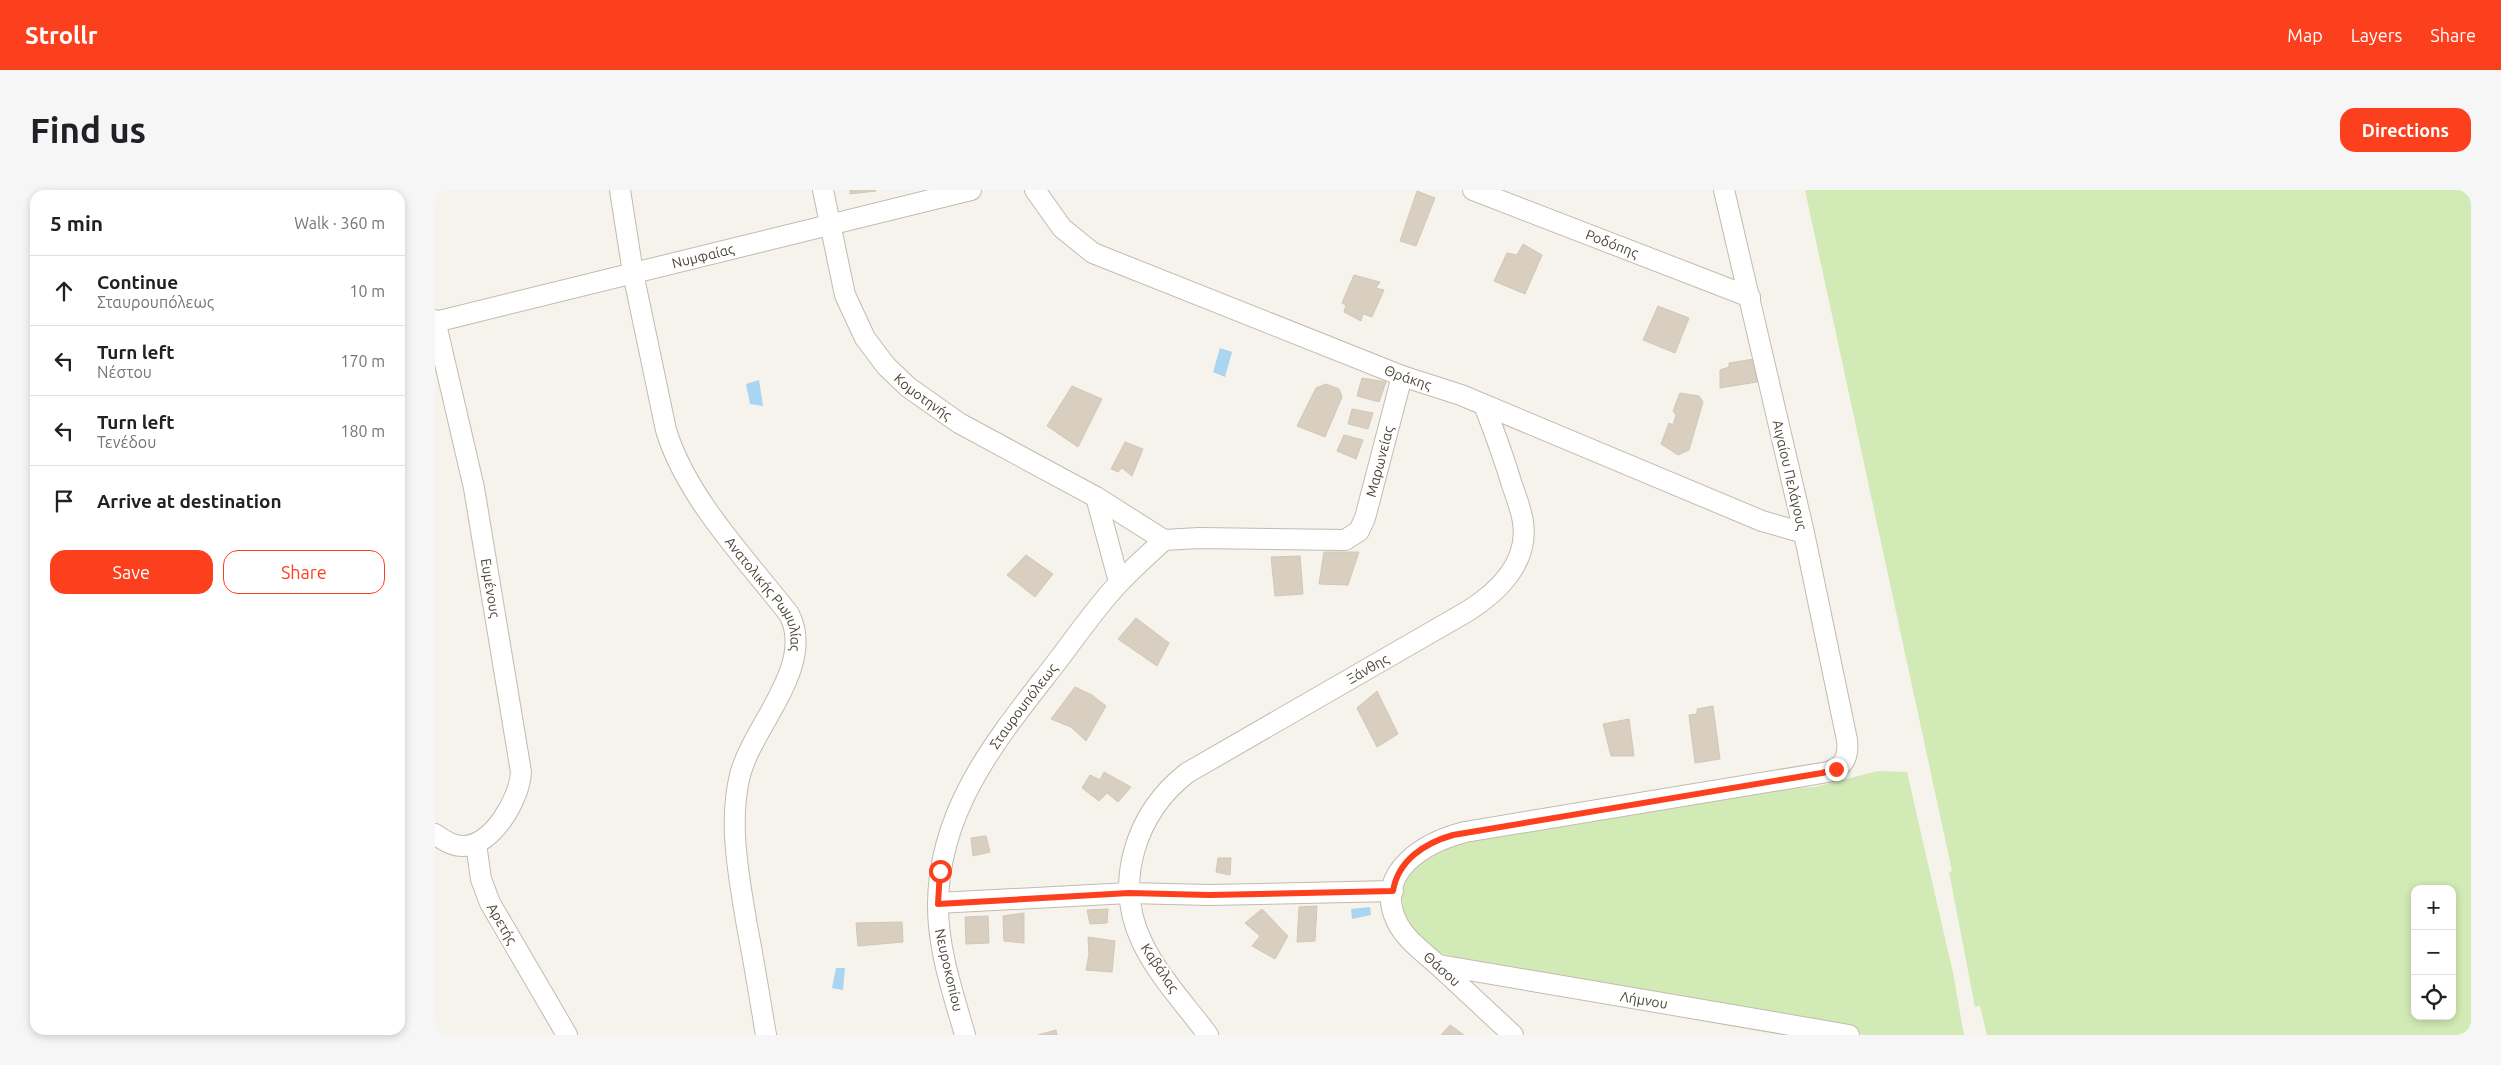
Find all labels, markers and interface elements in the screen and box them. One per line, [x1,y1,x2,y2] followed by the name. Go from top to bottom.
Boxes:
[25,22,98,49] text: Strollr
[2287,25,2323,45] text: Map
[2351,25,2402,45] text: Layers
[2430,25,2476,45] text: Share
[2340,108,2471,152] button: Directions
[30,110,146,150] text: Find us
[50,211,103,235] text: 5 min
[294,214,385,232] text: Walk · 360 m
[1583,226,1641,261] street label: Ροδόπης
[670,240,736,271] street label: Νυμφαίας
[97,271,178,293] text: Continue
[50,277,78,305] icon: ahead
[349,282,385,300] text: 10 m
[97,293,214,311] text: Σταυρουπόλεως
[97,341,175,363] text: Turn left
[50,347,78,375] icon: left
[340,352,385,370] text: 170 m
[1382,362,1434,393] street label: Θράκης
[97,363,152,381] text: Νέστου
[891,370,955,424] street label: Κομοτηνής
[97,411,175,433] text: Turn left
[50,417,78,445] icon: left
[1770,418,1811,532] street label: Αιγαίου Πελάγους
[340,422,385,440] text: 180 m
[1363,424,1397,499] street label: Μαρωνείας
[97,433,156,451] text: Τενέδου
[50,487,78,515] icon: arrive
[97,490,282,512] text: Arrive at destination
[722,534,804,653] street label: Ανατολικής Ρωμυλίας
[50,550,213,594] button: Save
[223,550,385,594] button: Share
[478,557,503,620] street label: Ευμένους
[1344,650,1392,687] street label: Ξάνθης
[986,660,1061,752] street label: Σταυρουπόλεως
[1825,758,1848,781] route end
[929,860,952,883] route start
[2411,885,2456,1020] map controls
[2411,885,2456,930] button: +
[484,900,521,948] street label: Αρετής
[932,927,966,1013] street label: Νευροκοπίου
[2411,930,2456,975] button: −
[1138,940,1183,996] street label: Καβάλας
[1420,948,1464,990] street label: Θάσου
[2411,975,2456,1020] button: locate
[1619,988,1669,1012] street label: Λήμνου

